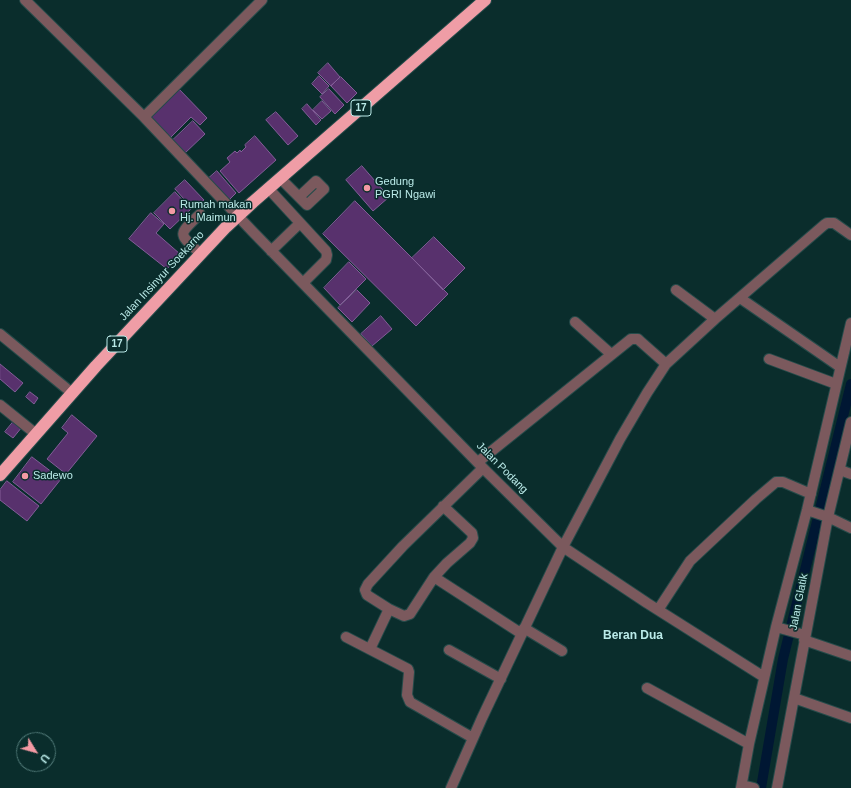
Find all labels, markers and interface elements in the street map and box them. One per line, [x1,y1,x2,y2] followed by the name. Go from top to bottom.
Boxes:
[351,100,371,116] road number: 17
[375,175,436,201] place label: Gedung PGRI Ngawi
[362,183,372,193] marker: Gedung PGRI Ngawi
[180,198,252,224] place label: Rumah makan Hj. Maimun
[167,206,177,216] marker: Rumah makan Hj. Maimun
[117,228,207,324] street label: Jalan Insinyur Soekarno
[107,336,127,352] road number: 17
[474,440,530,496] street label: Jalan Podang
[33,469,73,483] place label: Sadewo
[20,471,30,481] marker: Sadewo
[787,573,811,631] street label: Jalan Glatik
[603,629,663,643] district label: Beran Dua
[16,732,56,772] north arrow
[38,752,52,765] text: U

